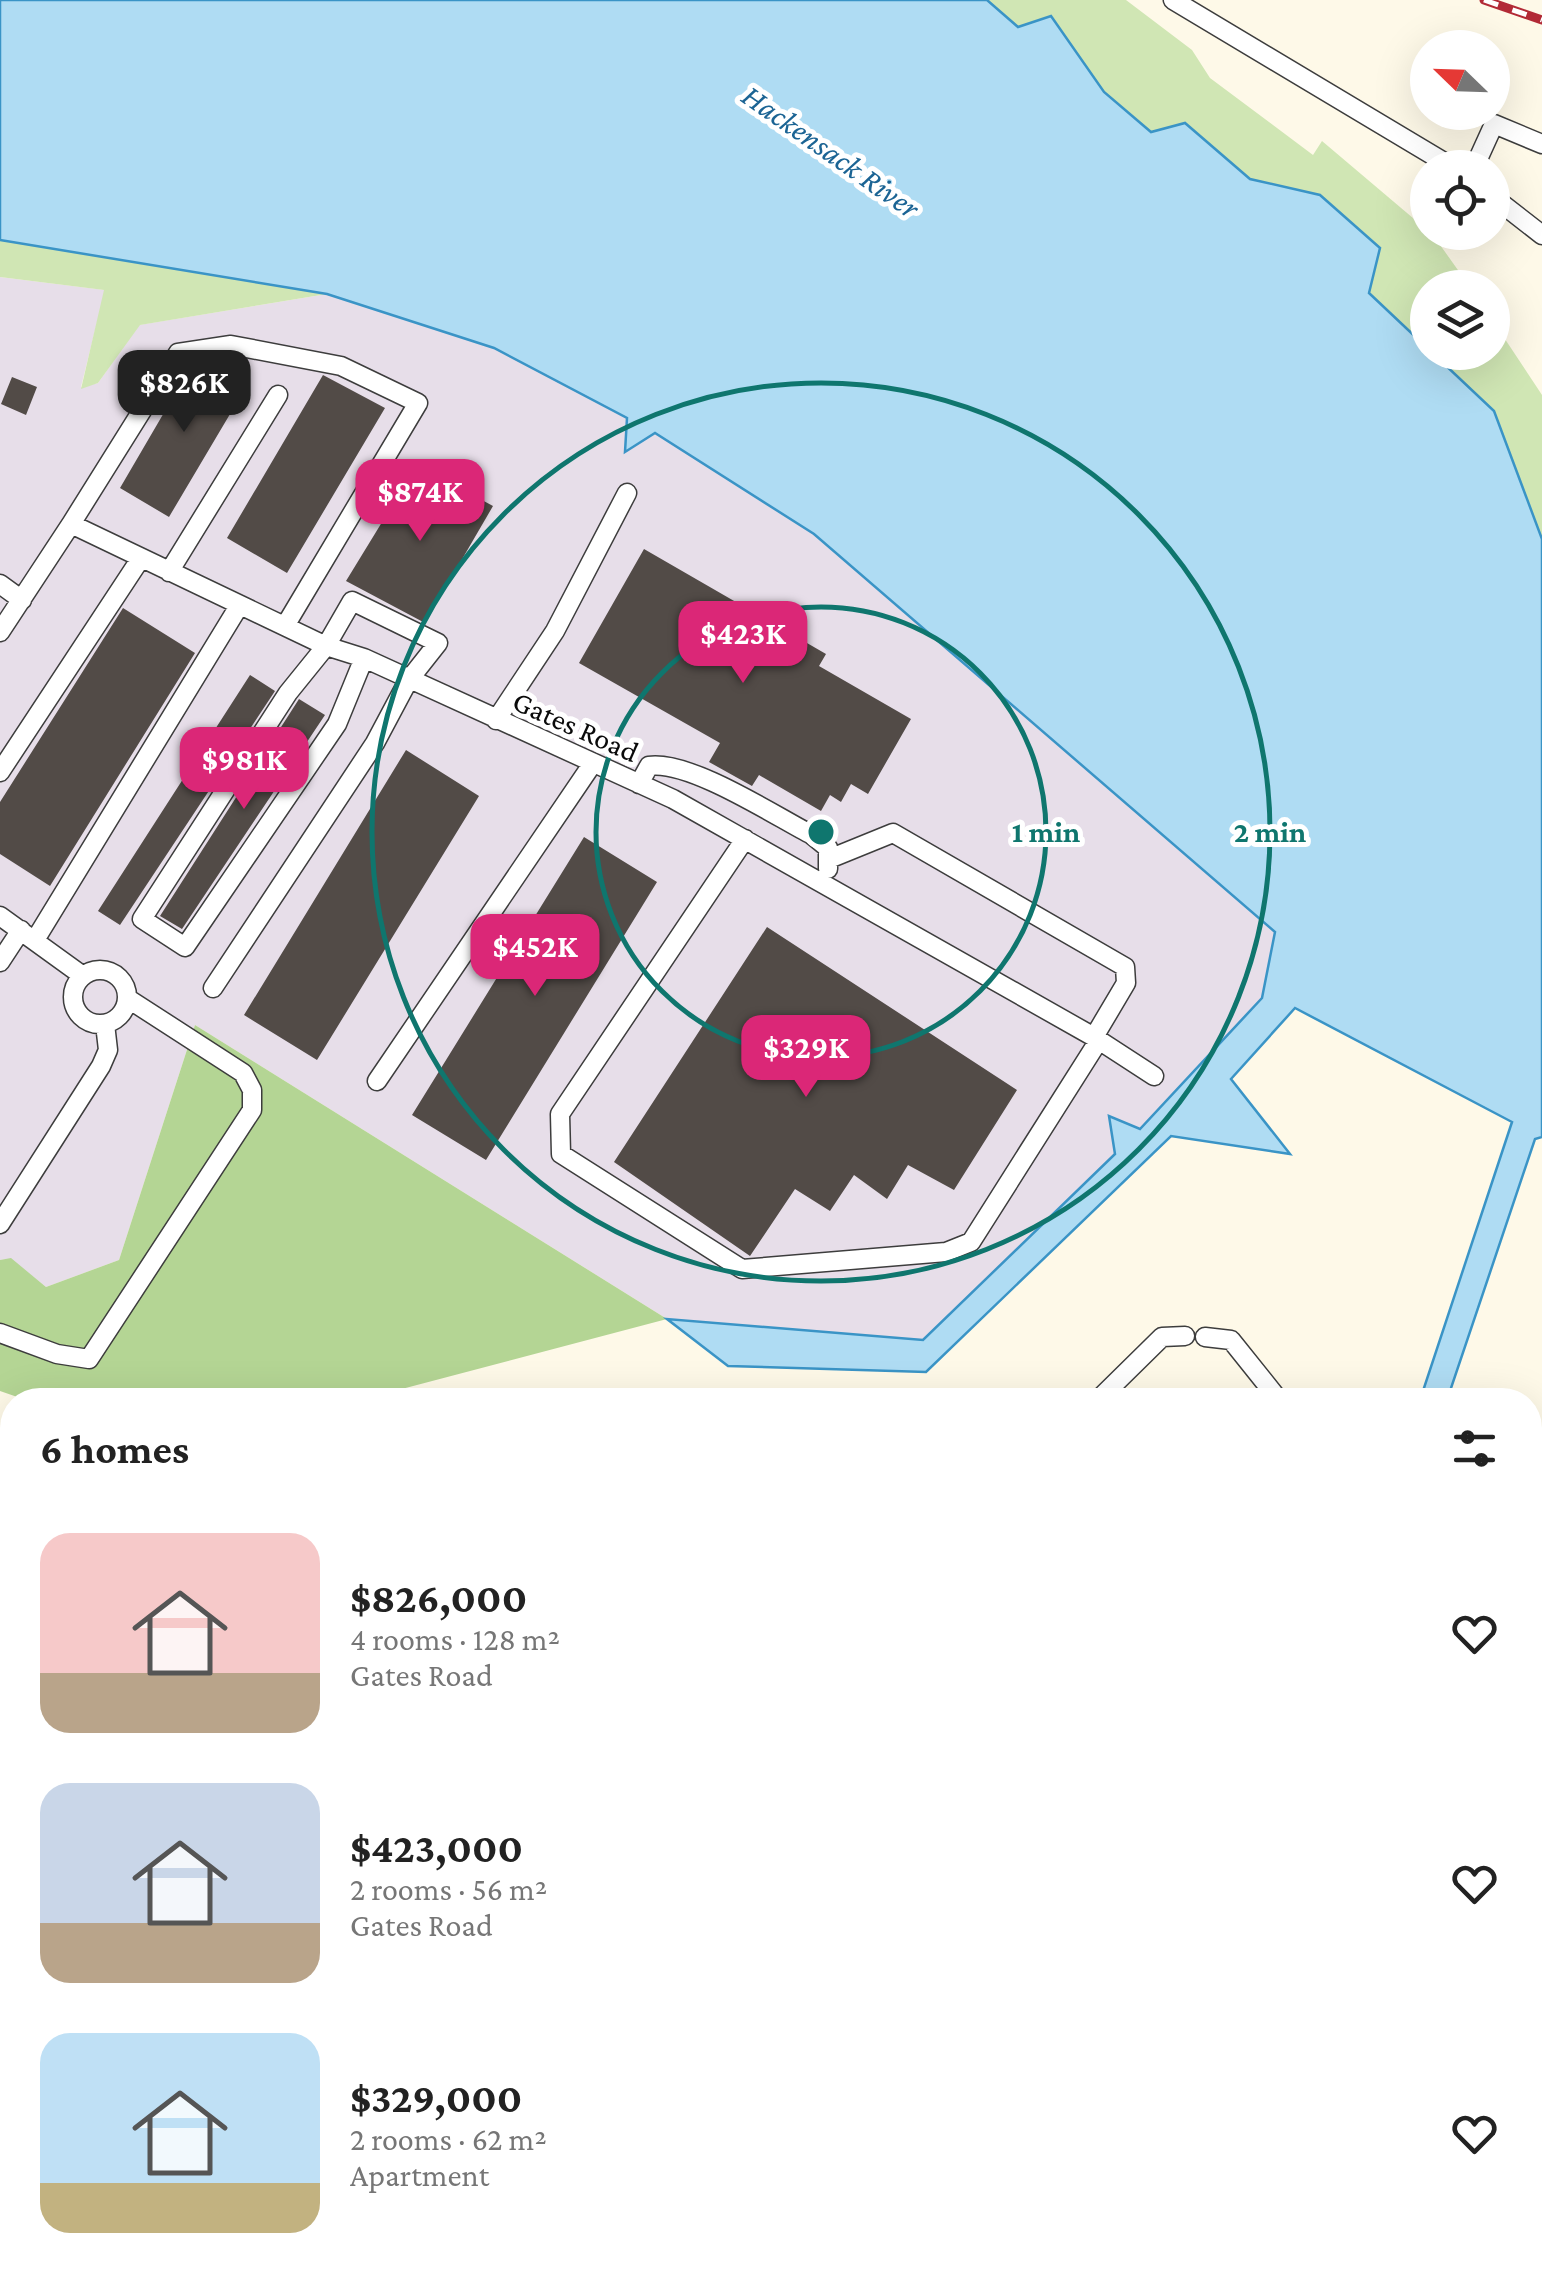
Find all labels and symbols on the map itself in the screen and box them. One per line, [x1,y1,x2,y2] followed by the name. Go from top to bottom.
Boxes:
[1410,30,1510,130] north arrow
[736,77,927,226] water label: Hackensack River
[114,350,254,435] pin: $826K
[350,459,490,544] pin: $874K
[673,601,813,686] pin: $423K
[508,684,644,768] street label: Gates Road
[174,727,314,812] pin: $981K
[803,814,839,850] centre of rings
[1012,815,1080,848] text: 1 min
[1234,815,1306,848] text: 2 min
[465,914,605,999] pin: $452K
[736,1015,876,1100] pin: $329K

